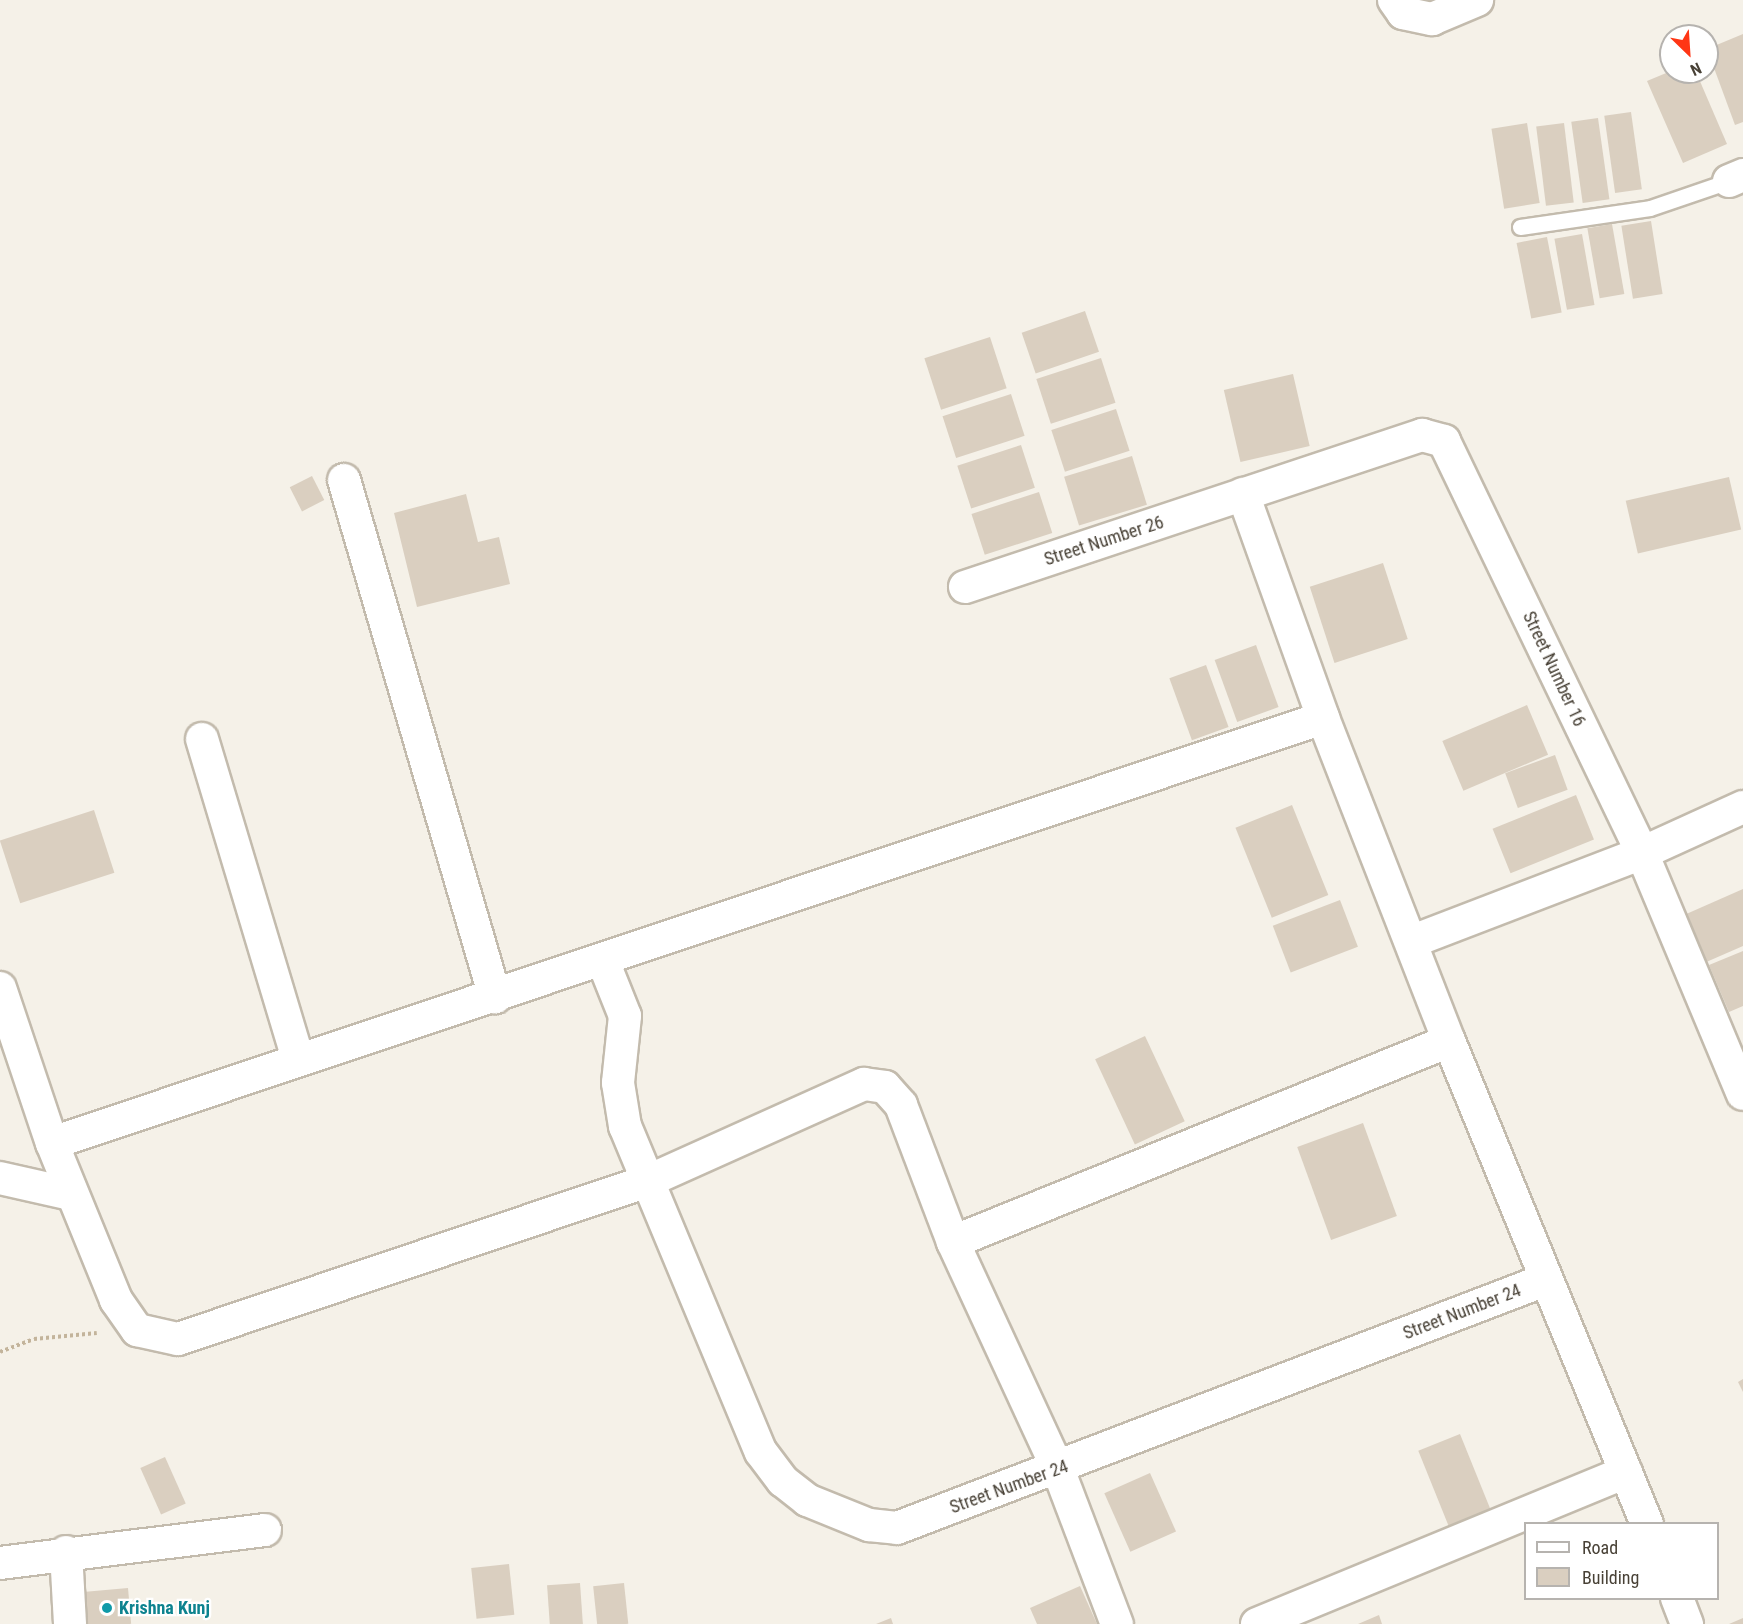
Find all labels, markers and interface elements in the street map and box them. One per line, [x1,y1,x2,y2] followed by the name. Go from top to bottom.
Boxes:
[1659,24,1719,84] north arrow
[1688,58,1704,80] text: N
[1041,512,1167,570] street label: Street Number 26
[1518,608,1590,730] street label: Street Number 16
[1400,1280,1524,1344] street label: Street Number 24
[947,1456,1071,1518] street label: Street Number 24
[1524,1522,1719,1600] legend
[1582,1537,1618,1558] text: Road
[1582,1567,1639,1588] text: Building
[119,1597,210,1619] place label: Krishna Kunj
[100,1601,114,1615] marker: Krishna Kunj

